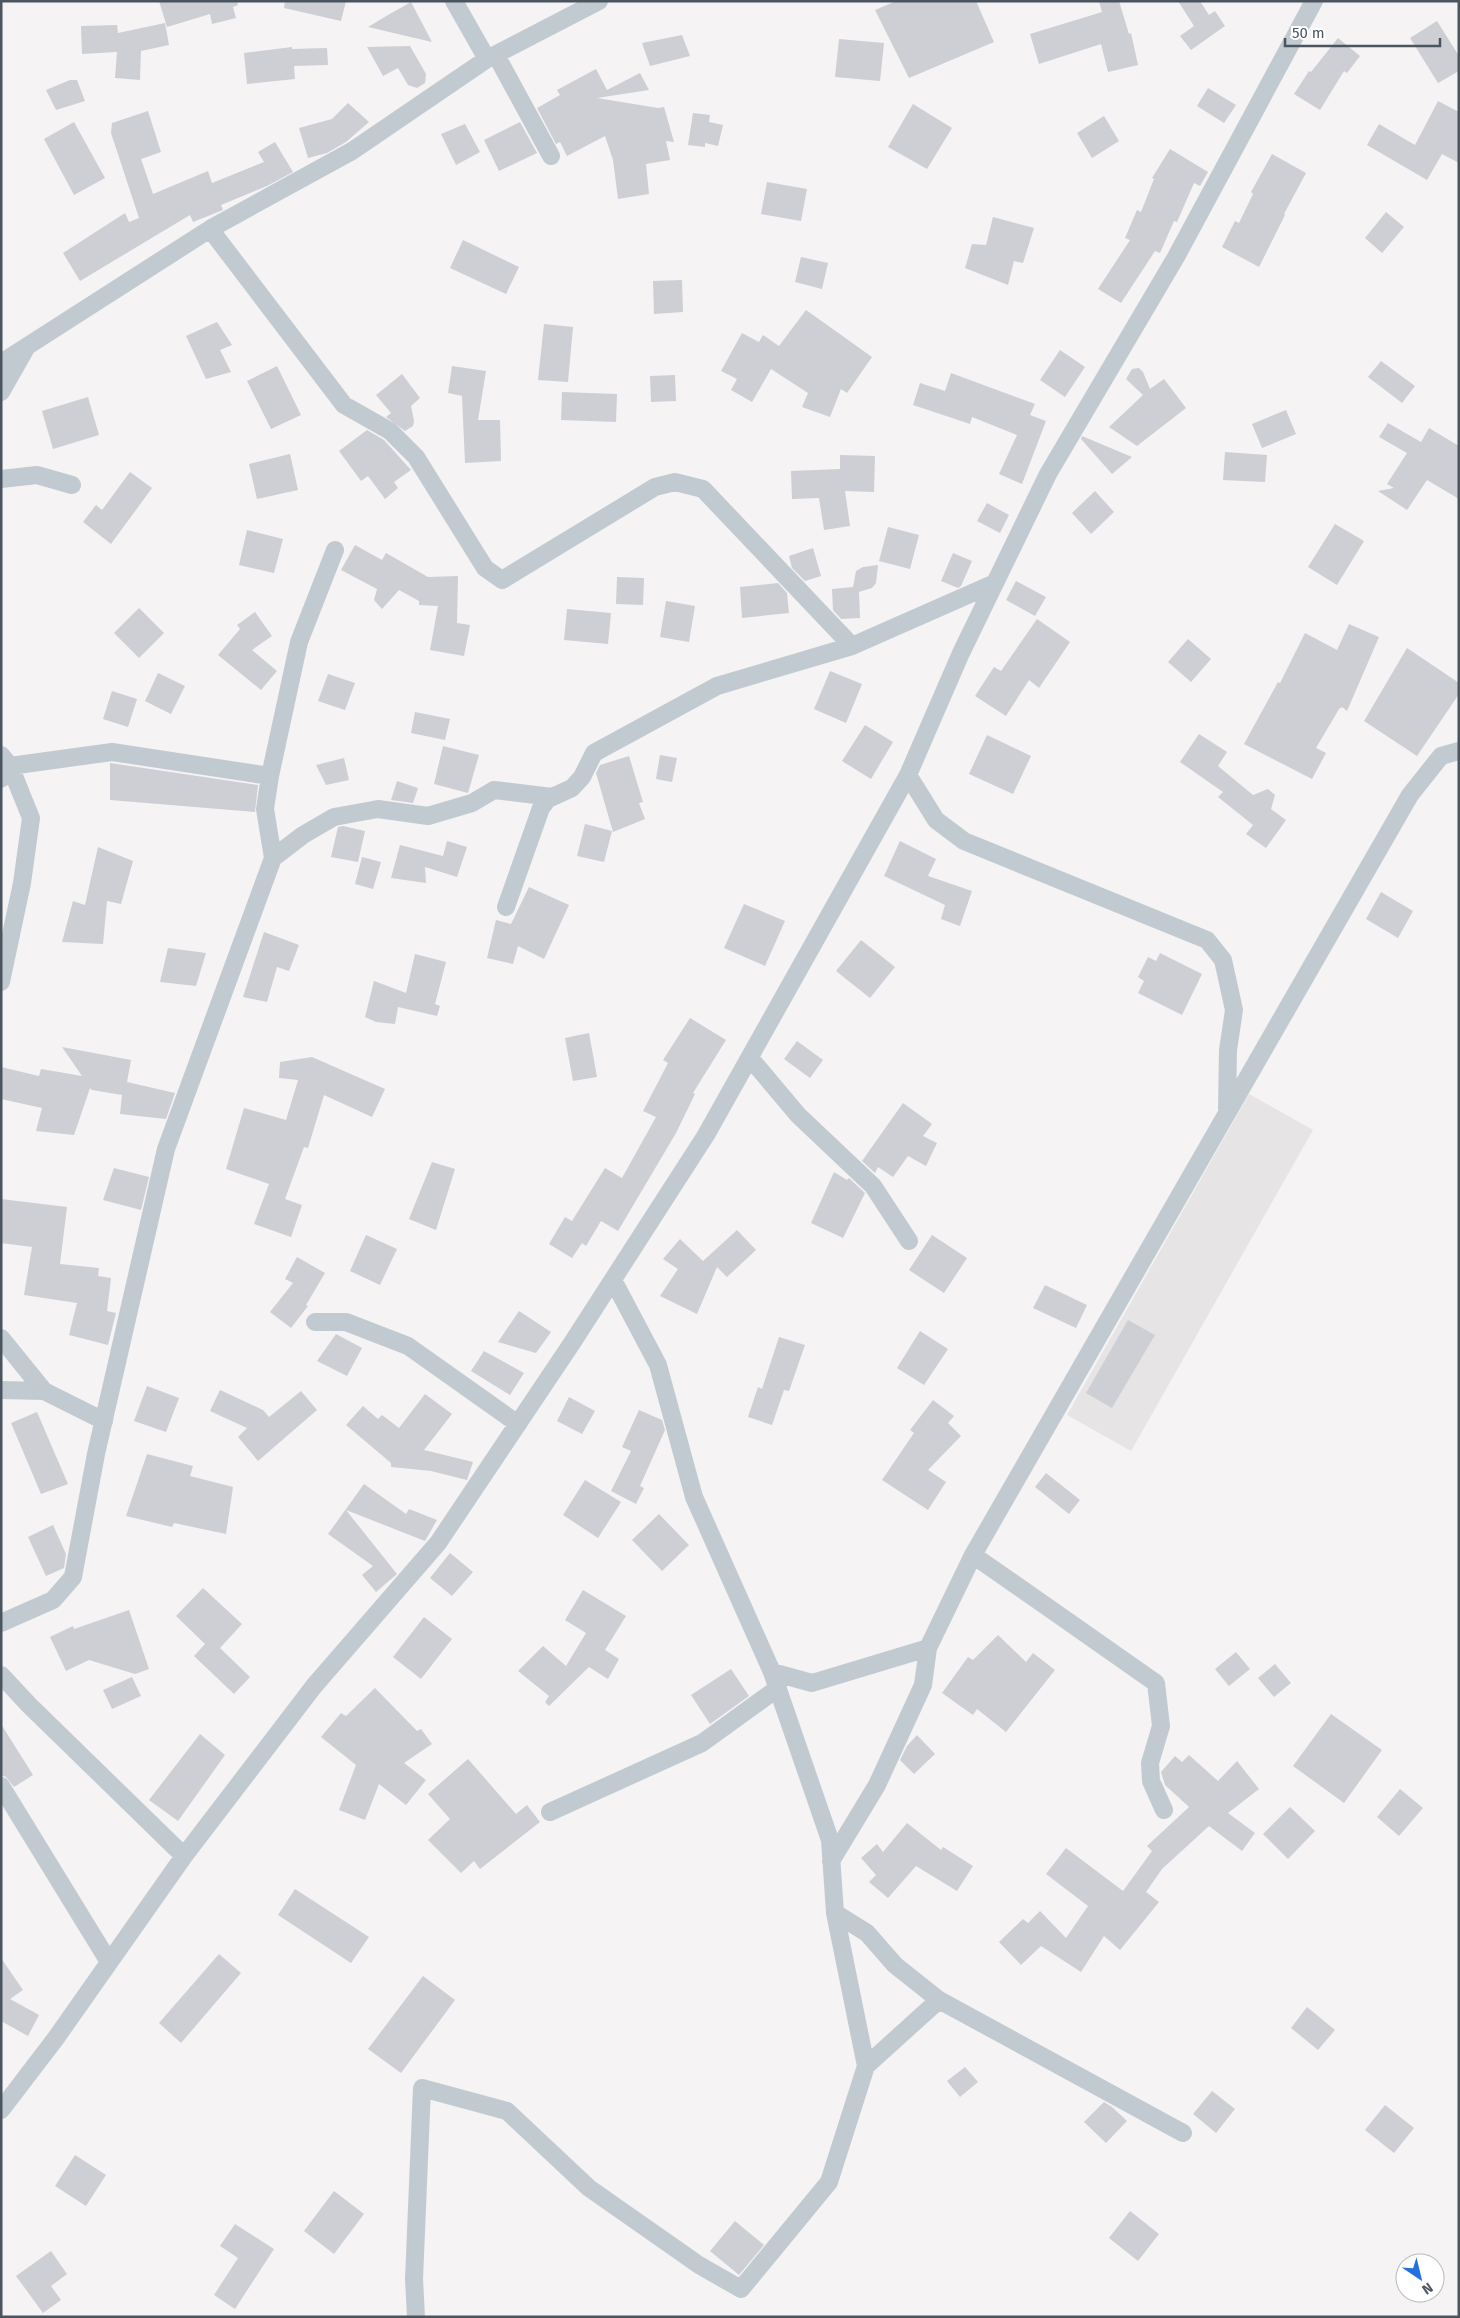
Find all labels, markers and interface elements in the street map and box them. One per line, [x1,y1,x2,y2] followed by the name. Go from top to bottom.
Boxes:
[1285,15,1440,47] scale bar
[1292,24,1325,42] text: 50 m
[1395,2253,1445,2303] north arrow
[1418,2279,1436,2298] text: N

